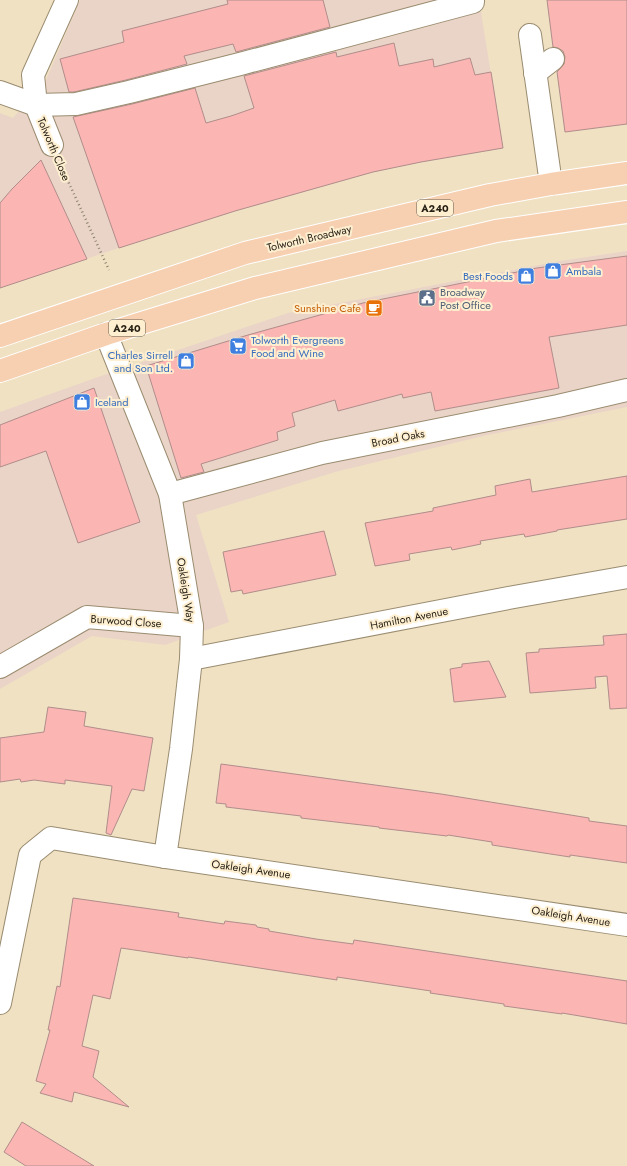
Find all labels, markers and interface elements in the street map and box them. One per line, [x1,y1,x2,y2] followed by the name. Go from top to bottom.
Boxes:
[33,115,75,184] street label: Tolworth Close
[417,200,453,216] road number: A240
[265,220,353,255] street label: Tolworth Broadway
[543,261,563,281] shop icon: Ambala
[566,263,601,279] place label: Ambala
[516,266,536,286] shop icon: Best Foods
[463,268,514,284] place label: Best Foods
[440,284,491,313] place label: Broadway Post Office
[417,288,437,308] public building icon: Broadway Post Office
[364,298,384,318] cafe icon: Sunshine Cafe
[294,300,361,316] place label: Sunshine Cafe
[109,320,145,336] road number: A240
[251,332,344,361] place label: Tolworth Evergreens Food and Wine
[228,336,248,356] supermarket icon: Tolworth Evergreens Food and Wine
[108,347,173,376] place label: Charles Sirrell and Son Ltd.
[176,351,196,371] shop icon: Charles Sirrell and Son Ltd.
[72,392,92,412] shop icon: Iceland
[95,394,128,410] place label: Iceland
[370,425,427,451] street label: Broad Oaks
[173,557,199,624] street label: Oakleigh Way
[369,603,450,633] street label: Hamilton Avenue
[90,611,162,631] street label: Burwood Close
[211,856,292,882] street label: Oakleigh Avenue
[530,902,612,930] street label: Oakleigh Avenue

